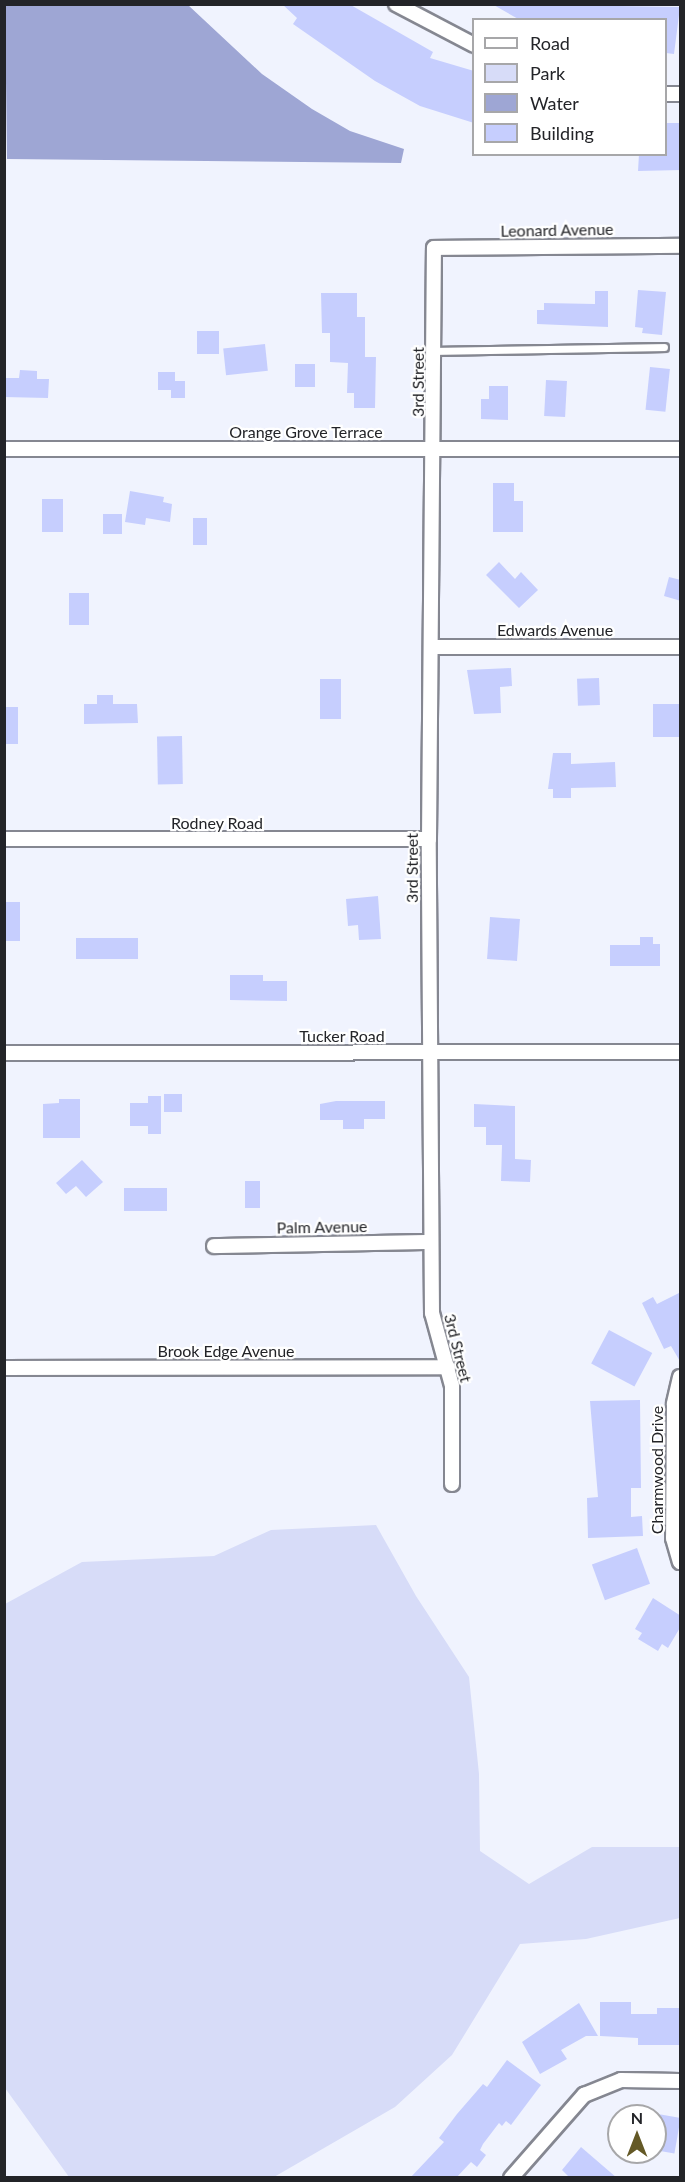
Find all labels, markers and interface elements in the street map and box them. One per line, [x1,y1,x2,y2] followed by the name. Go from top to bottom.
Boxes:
[472,18,667,156] legend
[530,32,570,54] text: Road
[530,62,565,84] text: Park
[530,92,579,114] text: Water
[530,122,594,144] text: Building
[500,219,614,241] street label: Leonard Avenue
[408,347,428,417] street label: 3rd Street
[229,422,383,442] street label: Orange Grove Terrace
[497,620,613,640] street label: Edwards Avenue
[171,813,263,833] street label: Rodney Road
[402,833,422,903] street label: 3rd Street
[299,1026,385,1046] street label: Tucker Road
[276,1217,368,1237] street label: Palm Avenue
[440,1312,476,1384] street label: 3rd Street
[157,1341,295,1361] street label: Brook Edge Avenue
[647,1406,667,1534] street label: Charmwood Drive
[607,2104,667,2164] north arrow
[631,2108,643,2127] text: N

